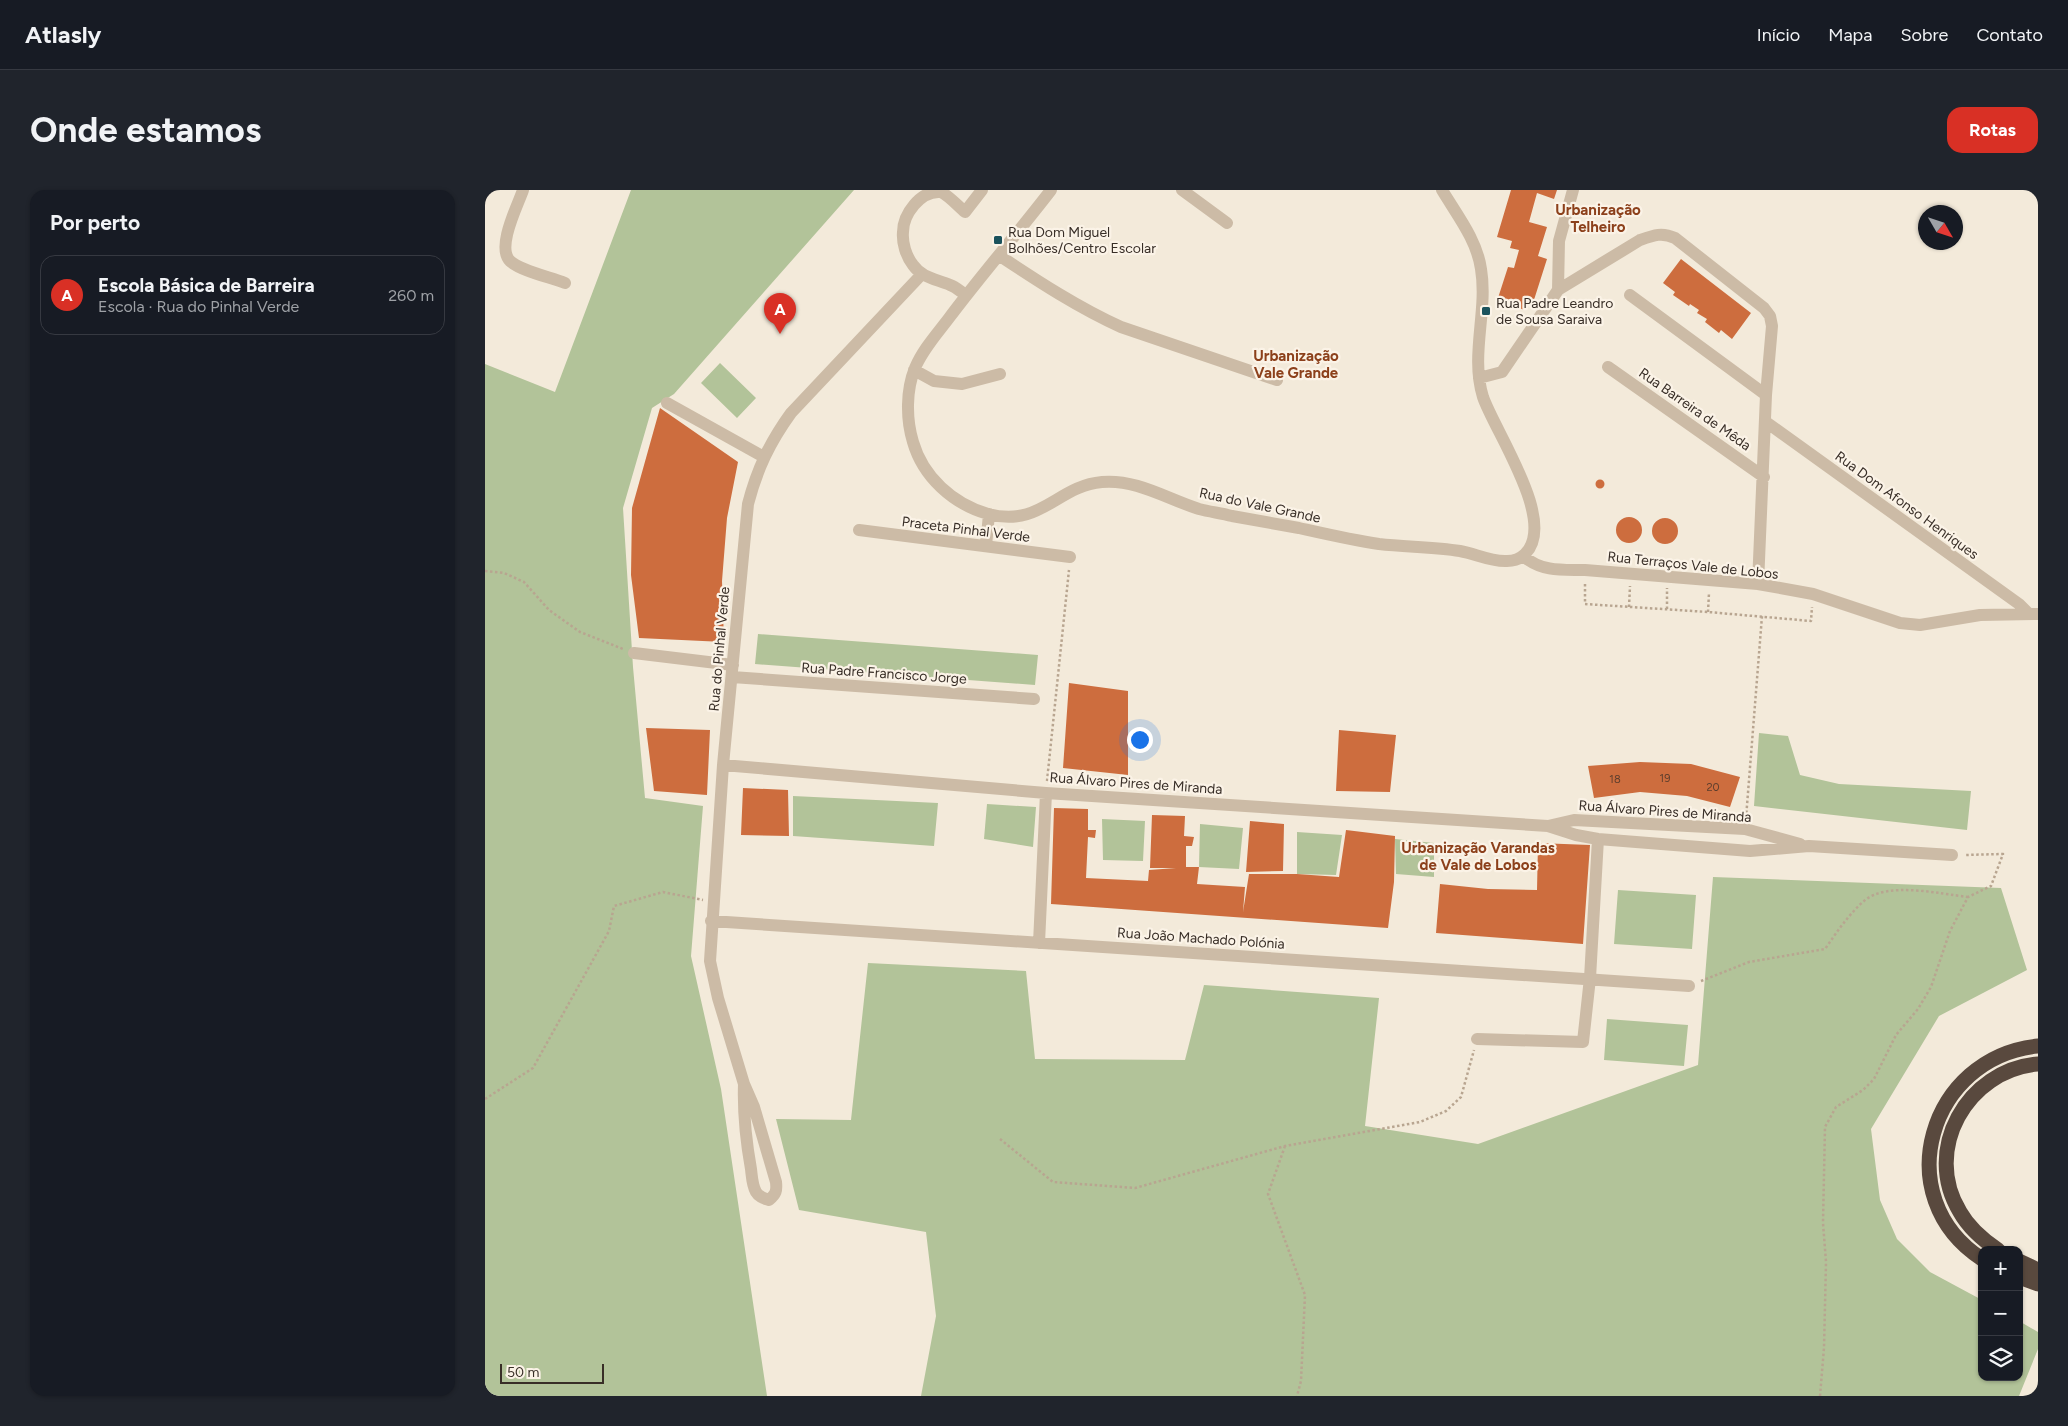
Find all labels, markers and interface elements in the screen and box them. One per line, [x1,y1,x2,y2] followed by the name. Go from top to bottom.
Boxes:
[25,20,101,49] text: Atlasly
[1757,24,1800,46] text: Início
[1828,24,1872,46] text: Mapa
[1900,24,1948,46] text: Sobre
[1976,24,2043,46] text: Contato
[1947,107,2038,153] button: Rotas
[30,109,261,151] text: Onde estamos
[1555,201,1641,236] district label: Urbanização Telheiro
[1918,205,1963,250] north arrow
[50,210,140,235] text: Por perto
[1008,224,1156,257] place label: Rua Dom Miguel Bolhões/Centro Escolar
[992,234,1004,246] marker: Rua Dom Miguel Bolhões/Centro Escolar
[98,274,315,297] text: Escola Básica de Barreira
[61,286,73,305] text: A
[388,286,434,305] text: 260 m
[764,293,796,334] pin: A
[1496,295,1613,328] place label: Rua Padre Leandro de Sousa Saraiva
[98,297,299,316] text: Escola · Rua do Pinhal Verde
[1480,305,1492,317] marker: Rua Padre Leandro de Sousa Saraiva
[1253,347,1339,382] district label: Urbanização Vale Grande
[1635,364,1754,454] street label: Rua Barreira de Mêda
[1832,448,1982,563] street label: Rua Dom Afonso Henriques
[1198,484,1322,527] street label: Rua do Vale Grande
[901,513,1031,546] street label: Praceta Pinhal Verde
[1607,548,1779,583] street label: Rua Terraços Vale de Lobos
[706,586,733,712] street label: Rua do Pinhal Verde
[801,659,968,688] street label: Rua Padre Francisco Jorge
[1127,727,1153,753] your location
[1049,769,1223,798] street label: Rua Álvaro Pires de Miranda
[1660,772,1670,785] house number: 19
[1609,773,1621,786] house number: 18
[1706,781,1720,794] house number: 20
[1578,797,1752,826] street label: Rua Álvaro Pires de Miranda
[1401,839,1555,874] district label: Urbanização Varandas de Vale de Lobos
[1117,924,1285,953] street label: Rua João Machado Polónia
[1978,1246,2023,1381] map controls
[1978,1246,2023,1291] button: +
[1978,1291,2023,1336] button: −
[1978,1336,2023,1381] button: layers
[500,1361,604,1384] scale bar
[507,1364,539,1381] text: 50 m

